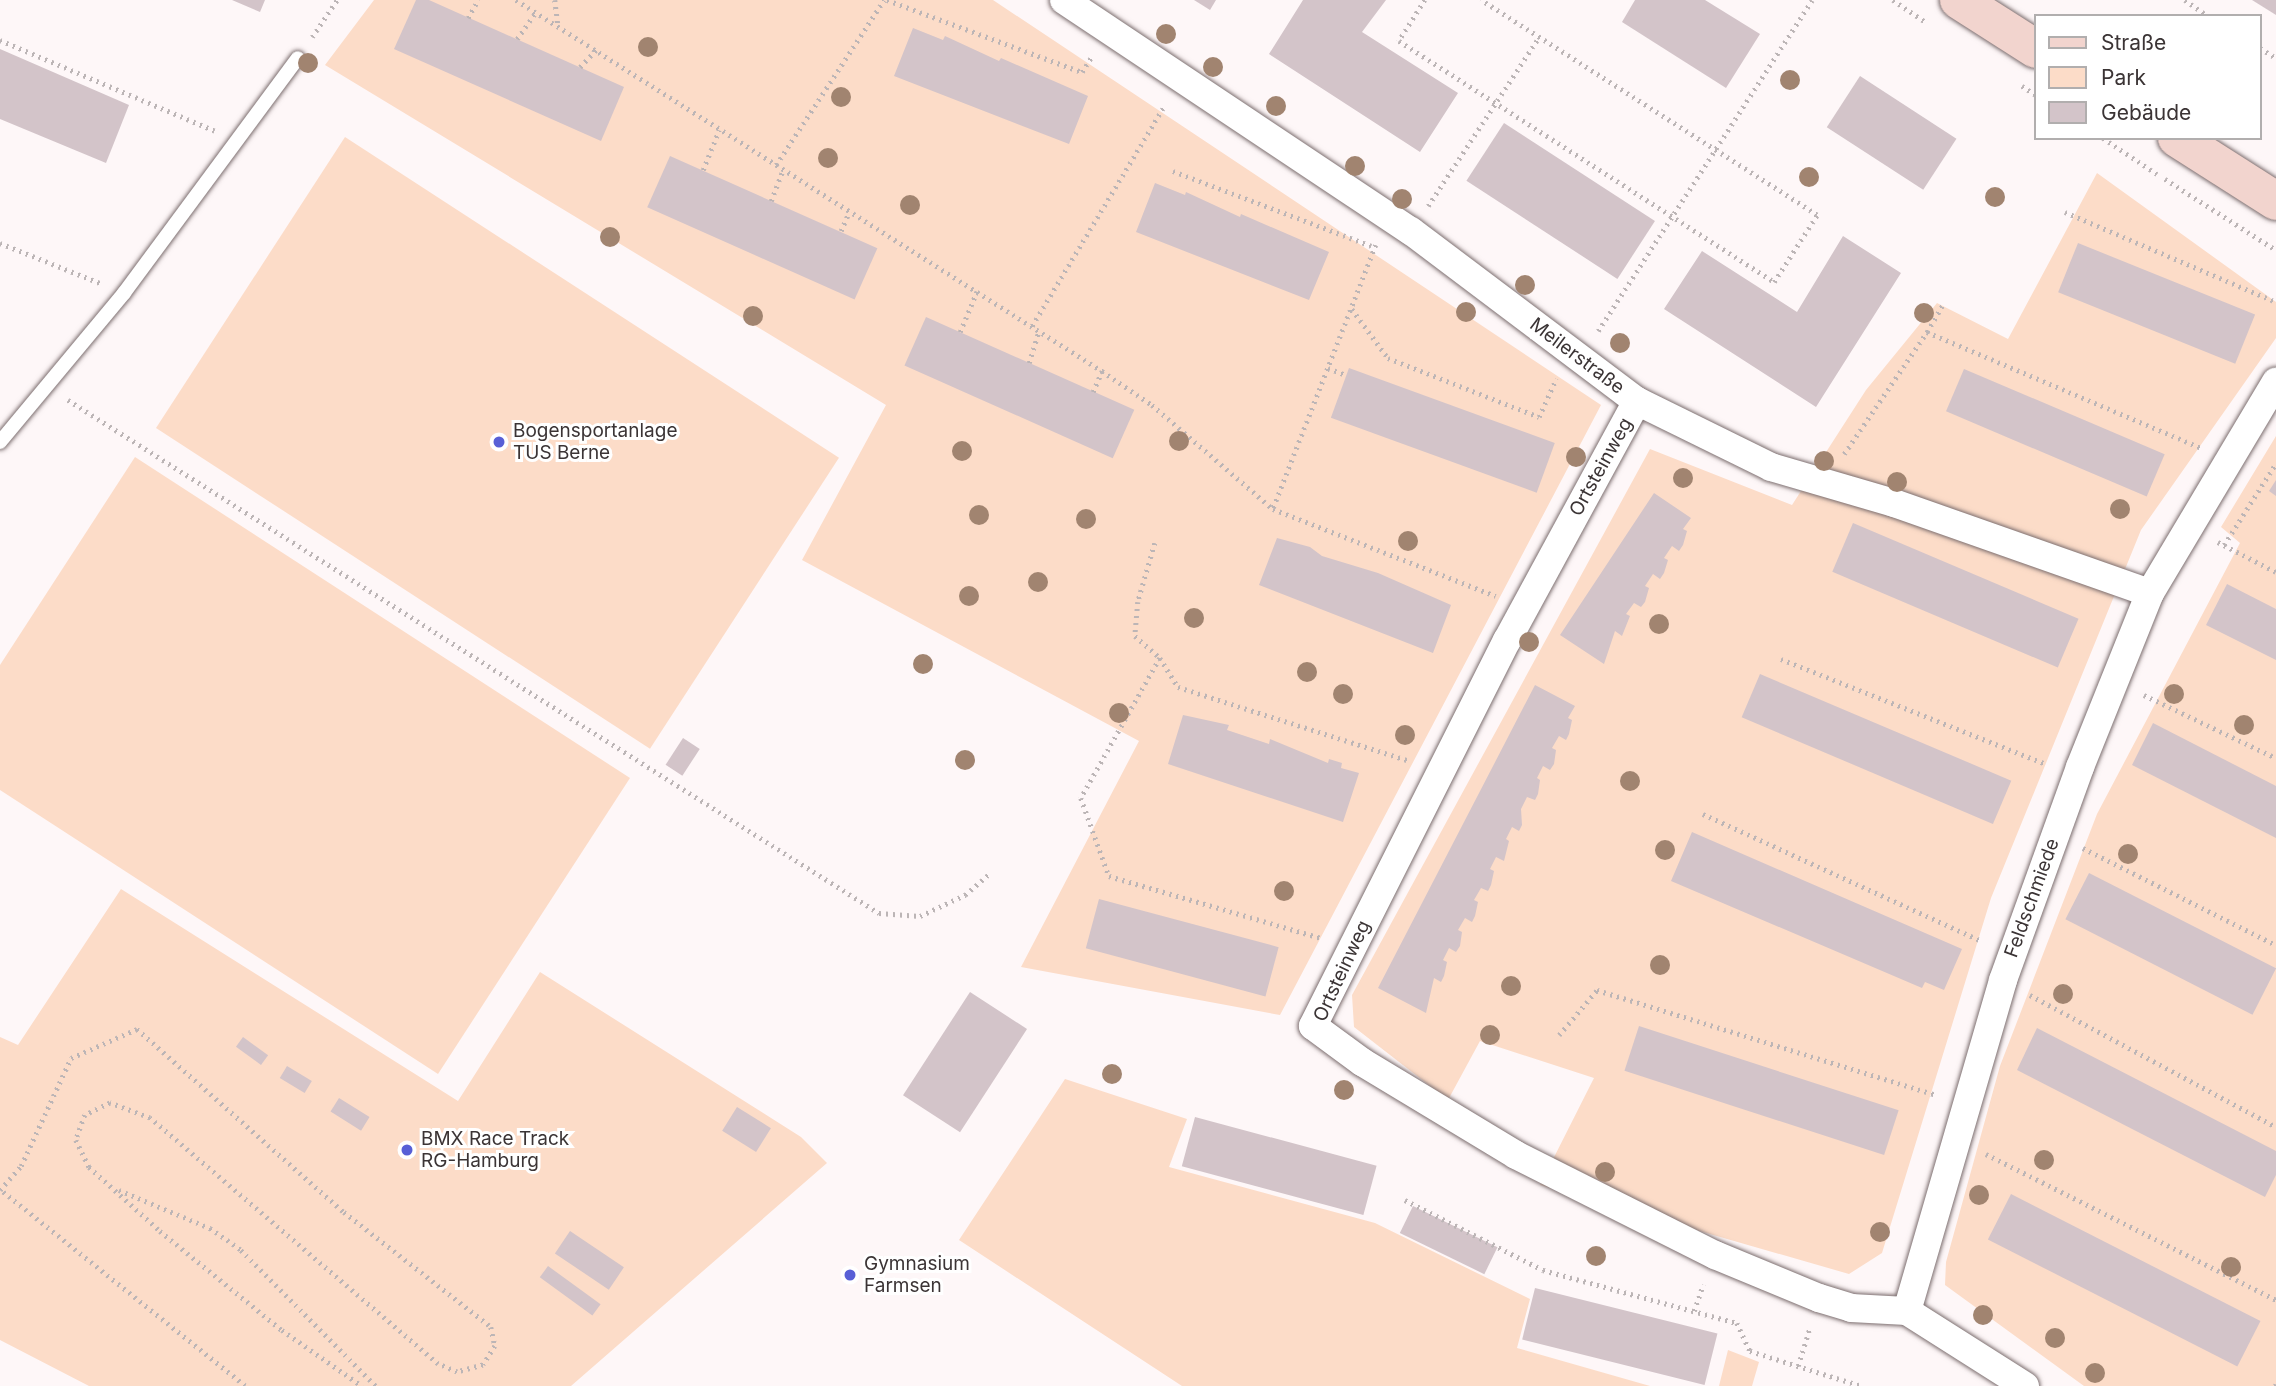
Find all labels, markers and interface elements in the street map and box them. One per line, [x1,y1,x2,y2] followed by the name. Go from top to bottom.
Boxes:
[2035,14,2262,140] legend
[2101,30,2166,55] text: Straße
[2101,65,2146,90] text: Park
[2101,100,2191,125] text: Gebäude
[1525,313,1629,399] street label: Meilerstraße
[1565,414,1637,520] street label: Ortsteinweg
[513,420,677,464] place label: Bogensportanlage TUS Berne
[491,434,507,450] marker: Bogensportanlage TUS Berne
[2000,835,2064,961] street label: Feldschmiede
[1309,917,1375,1025] street label: Ortsteinweg
[421,1128,569,1172] place label: BMX Race Track RG-Hamburg
[399,1142,415,1158] marker: BMX Race Track RG-Hamburg
[864,1253,970,1297] place label: Gymnasium Farmsen
[842,1267,858,1283] marker: Gymnasium Farmsen

